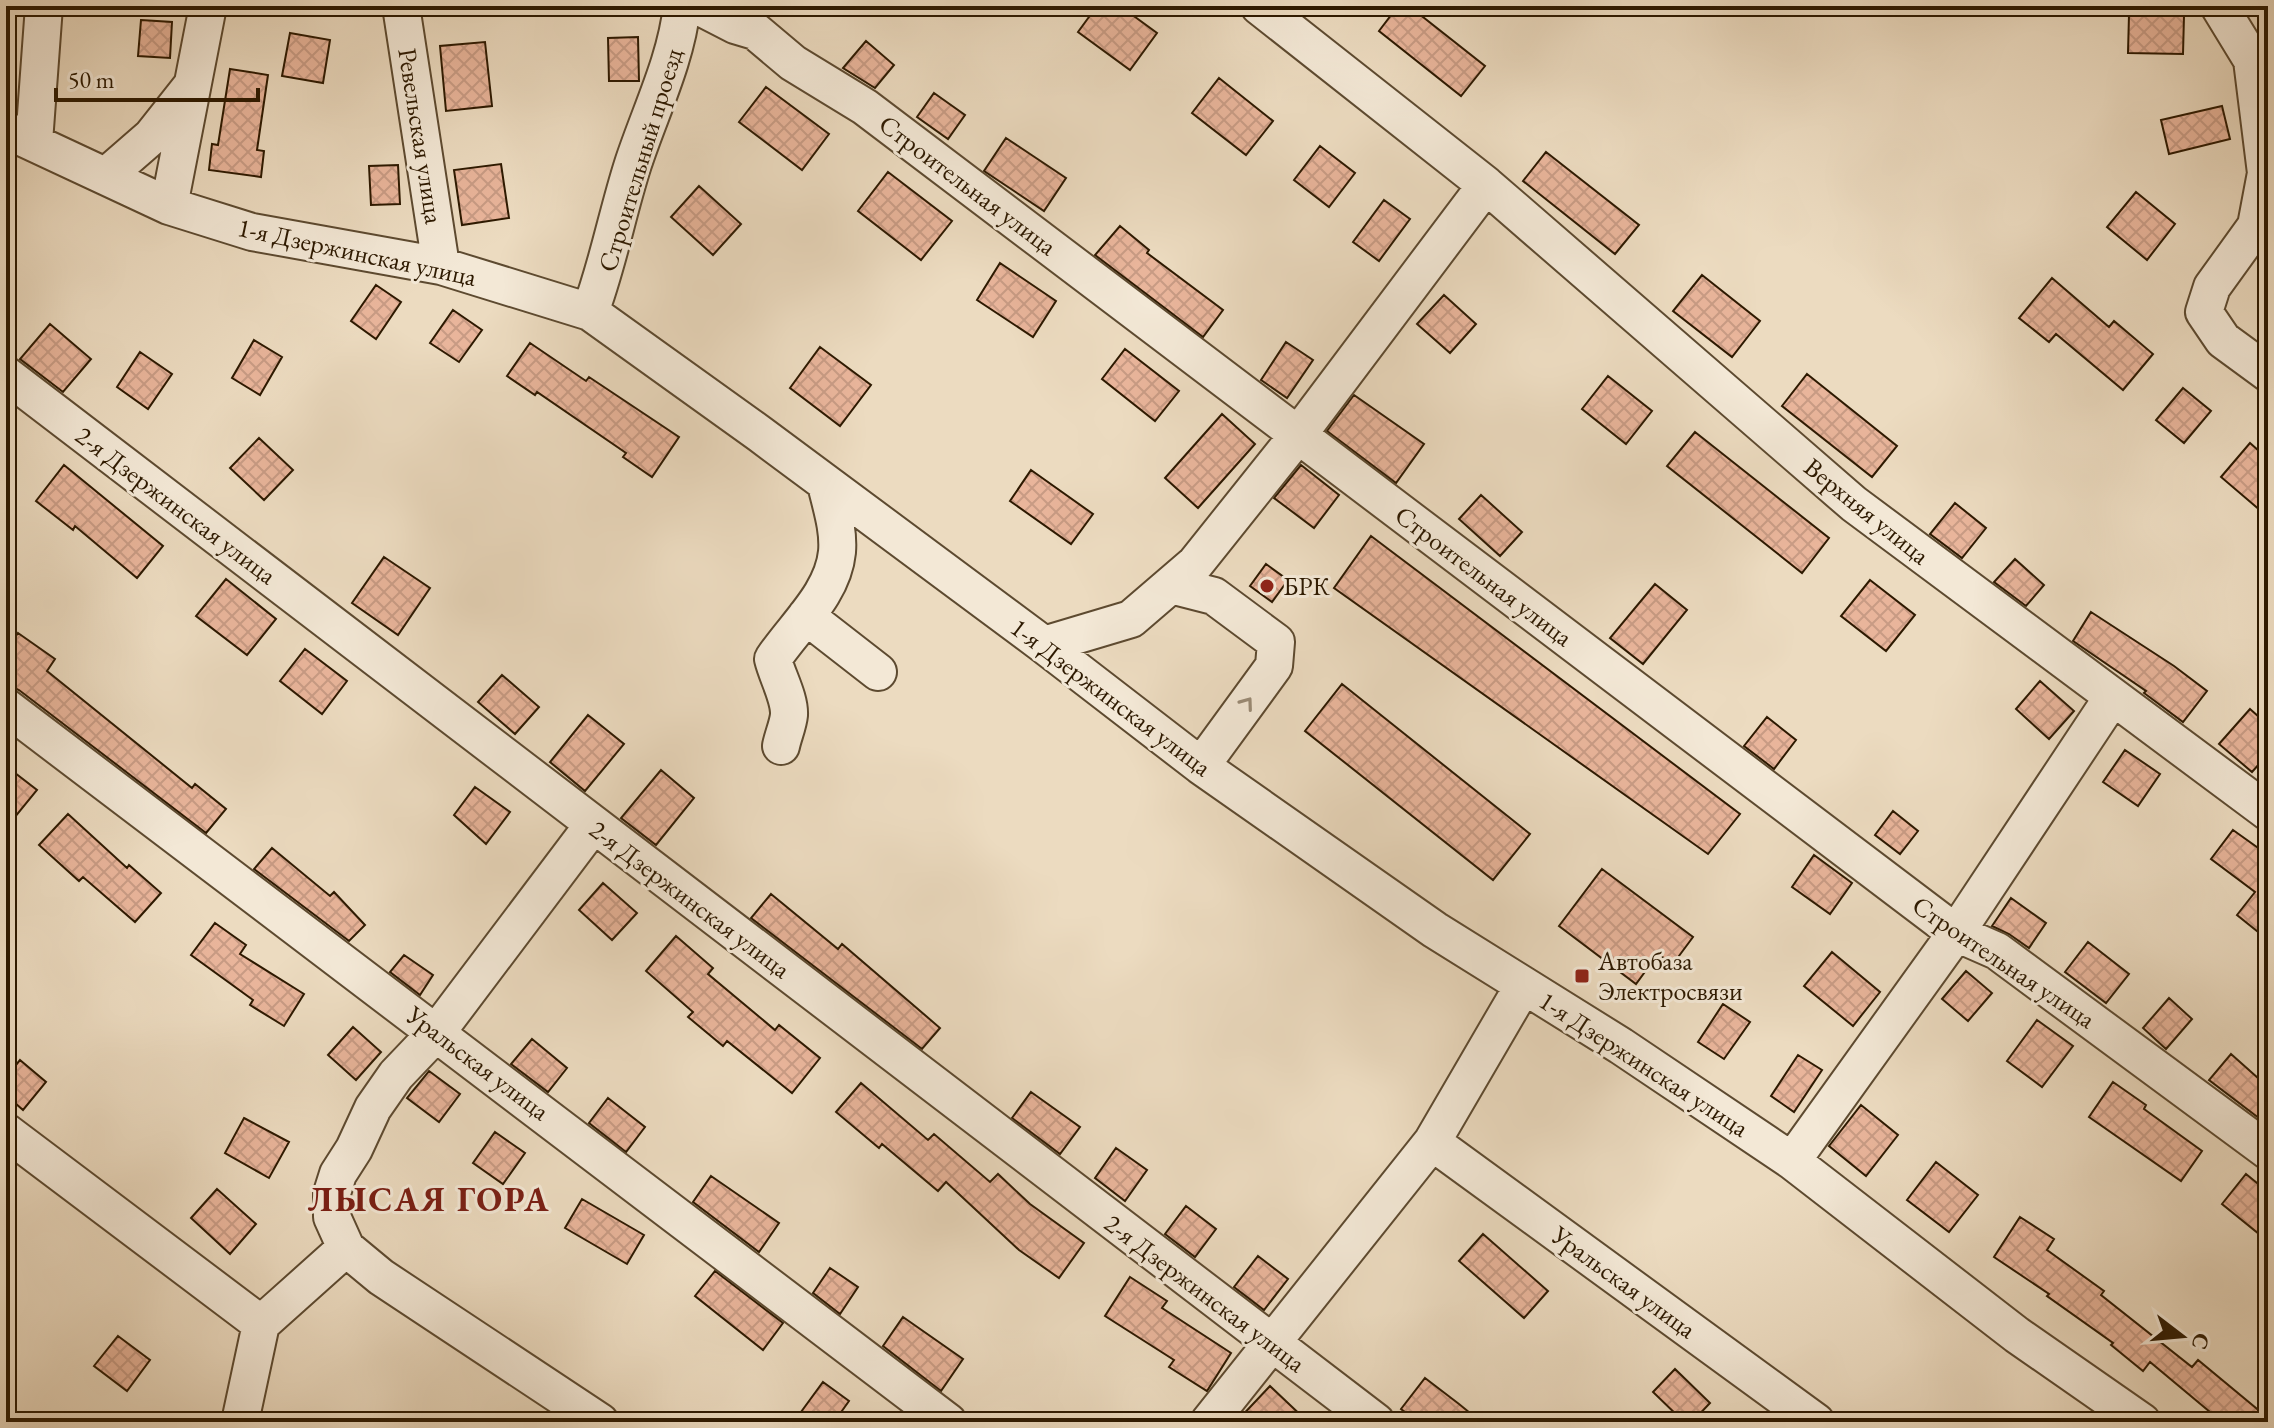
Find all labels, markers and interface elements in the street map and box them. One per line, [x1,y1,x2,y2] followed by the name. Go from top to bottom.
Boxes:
[590,44,690,276] street label: Строительный проезд
[390,46,452,227] street label: Ревельская улица
[56,52,258,102] scale bar
[68,64,115,95] text: 50 m
[872,107,1064,263] street label: Строительная улица
[234,210,480,294] street label: 1-я Дзержинская улица
[69,418,284,592] street label: 2-я Дзержинская улица
[1797,450,1937,572] street label: Верхняя улица
[1388,498,1580,654] street label: Строительная улица
[1283,569,1331,603] place label: БРК
[1258,577,1276,595] marker: БРК
[1004,610,1219,784] street label: 1-я Дзержинская улица
[1237,697,1252,712] one-way arrow
[583,812,798,986] street label: 2-я Дзержинская улица
[1906,888,2103,1036] street label: Строительная улица
[1597,944,1743,1008] place label: Автобаза Электросвязи
[1573,967,1591,985] marker: Автобаза Электросвязи
[1533,983,1756,1145] street label: 1-я Дзержинская улица
[399,997,557,1128] street label: Уральская улица
[308,1177,550,1221] district label: ЛЫСАЯ ГОРА
[1098,1206,1313,1380] street label: 2-я Дзержинская улица
[1544,1217,1704,1346] street label: Уральская улица
[2142,1296,2222,1376] north arrow
[2185,1330,2217,1353] text: С

